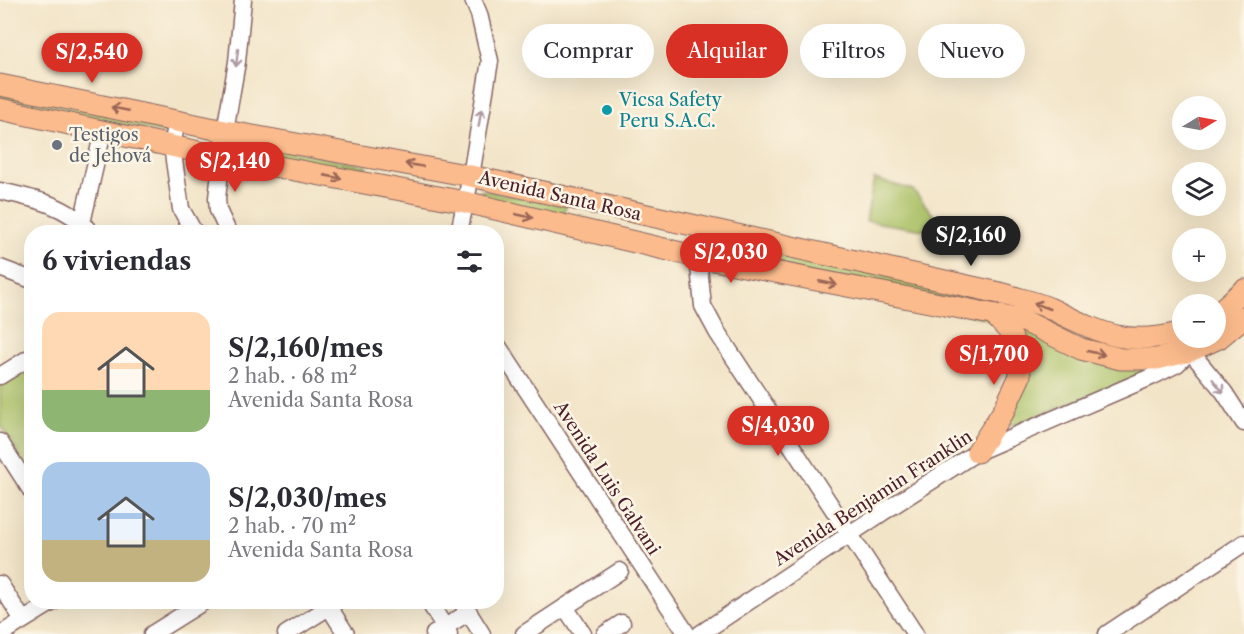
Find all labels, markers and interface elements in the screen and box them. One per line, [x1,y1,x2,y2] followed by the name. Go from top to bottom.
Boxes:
[522,24,654,78] chip: Comprar
[666,24,788,78] chip: Alquilar
[800,24,906,78] chip: Filtros
[918,24,1025,78] chip: Nuevo
[37,33,147,84] pin: S/2,540
[55,40,129,64] text: S/2,540
[231,48,242,68] one-way arrow
[618,89,723,132] place label: Vicsa Safety Peru S.A.C.
[1172,96,1226,150] north arrow
[1172,96,1226,348] map controls
[110,103,129,115] one-way arrow
[600,103,614,117] marker: Vicsa Safety Peru S.A.C.
[475,109,486,128] one-way arrow
[69,124,152,167] place label: Testigos de Jehová
[50,138,64,152] marker: Testigos de Jehová
[180,142,290,193] pin: S/2,140
[200,149,270,173] text: S/2,140
[404,159,424,170] one-way arrow
[1172,162,1226,216] button: layers
[475,166,644,226] street label: Avenida Santa Rosa
[323,172,342,183] one-way arrow
[514,211,533,223] one-way arrow
[916,216,1026,267] pin: S/2,160
[935,223,1007,247] text: S/2,160
[1172,228,1226,282] button: +
[676,233,786,284] pin: S/2,030
[694,240,768,264] text: S/2,030
[42,245,191,277] text: 6 viviendas
[453,245,486,278] icon: filters
[818,278,837,289] one-way arrow
[1172,294,1226,348] button: −
[1033,300,1052,311] one-way arrow
[228,332,383,364] text: S/2,160/mes
[939,335,1049,386] pin: S/1,700
[90,336,162,408] icon: home
[959,342,1029,366] text: S/1,700
[1086,347,1105,359] one-way arrow
[228,364,357,388] text: 2 hab. · 68 m²
[1212,378,1225,394] one-way arrow
[228,388,413,412] text: Avenida Santa Rosa
[548,396,665,559] street label: Avenida Luis Galvani
[723,406,833,457] pin: S/4,030
[741,413,815,437] text: S/4,030
[769,425,977,571] street label: Avenida Benjamin Franklin
[228,482,387,514] text: S/2,030/mes
[90,486,162,558] icon: home
[228,514,356,538] text: 2 hab. · 70 m²
[228,538,413,562] text: Avenida Santa Rosa

